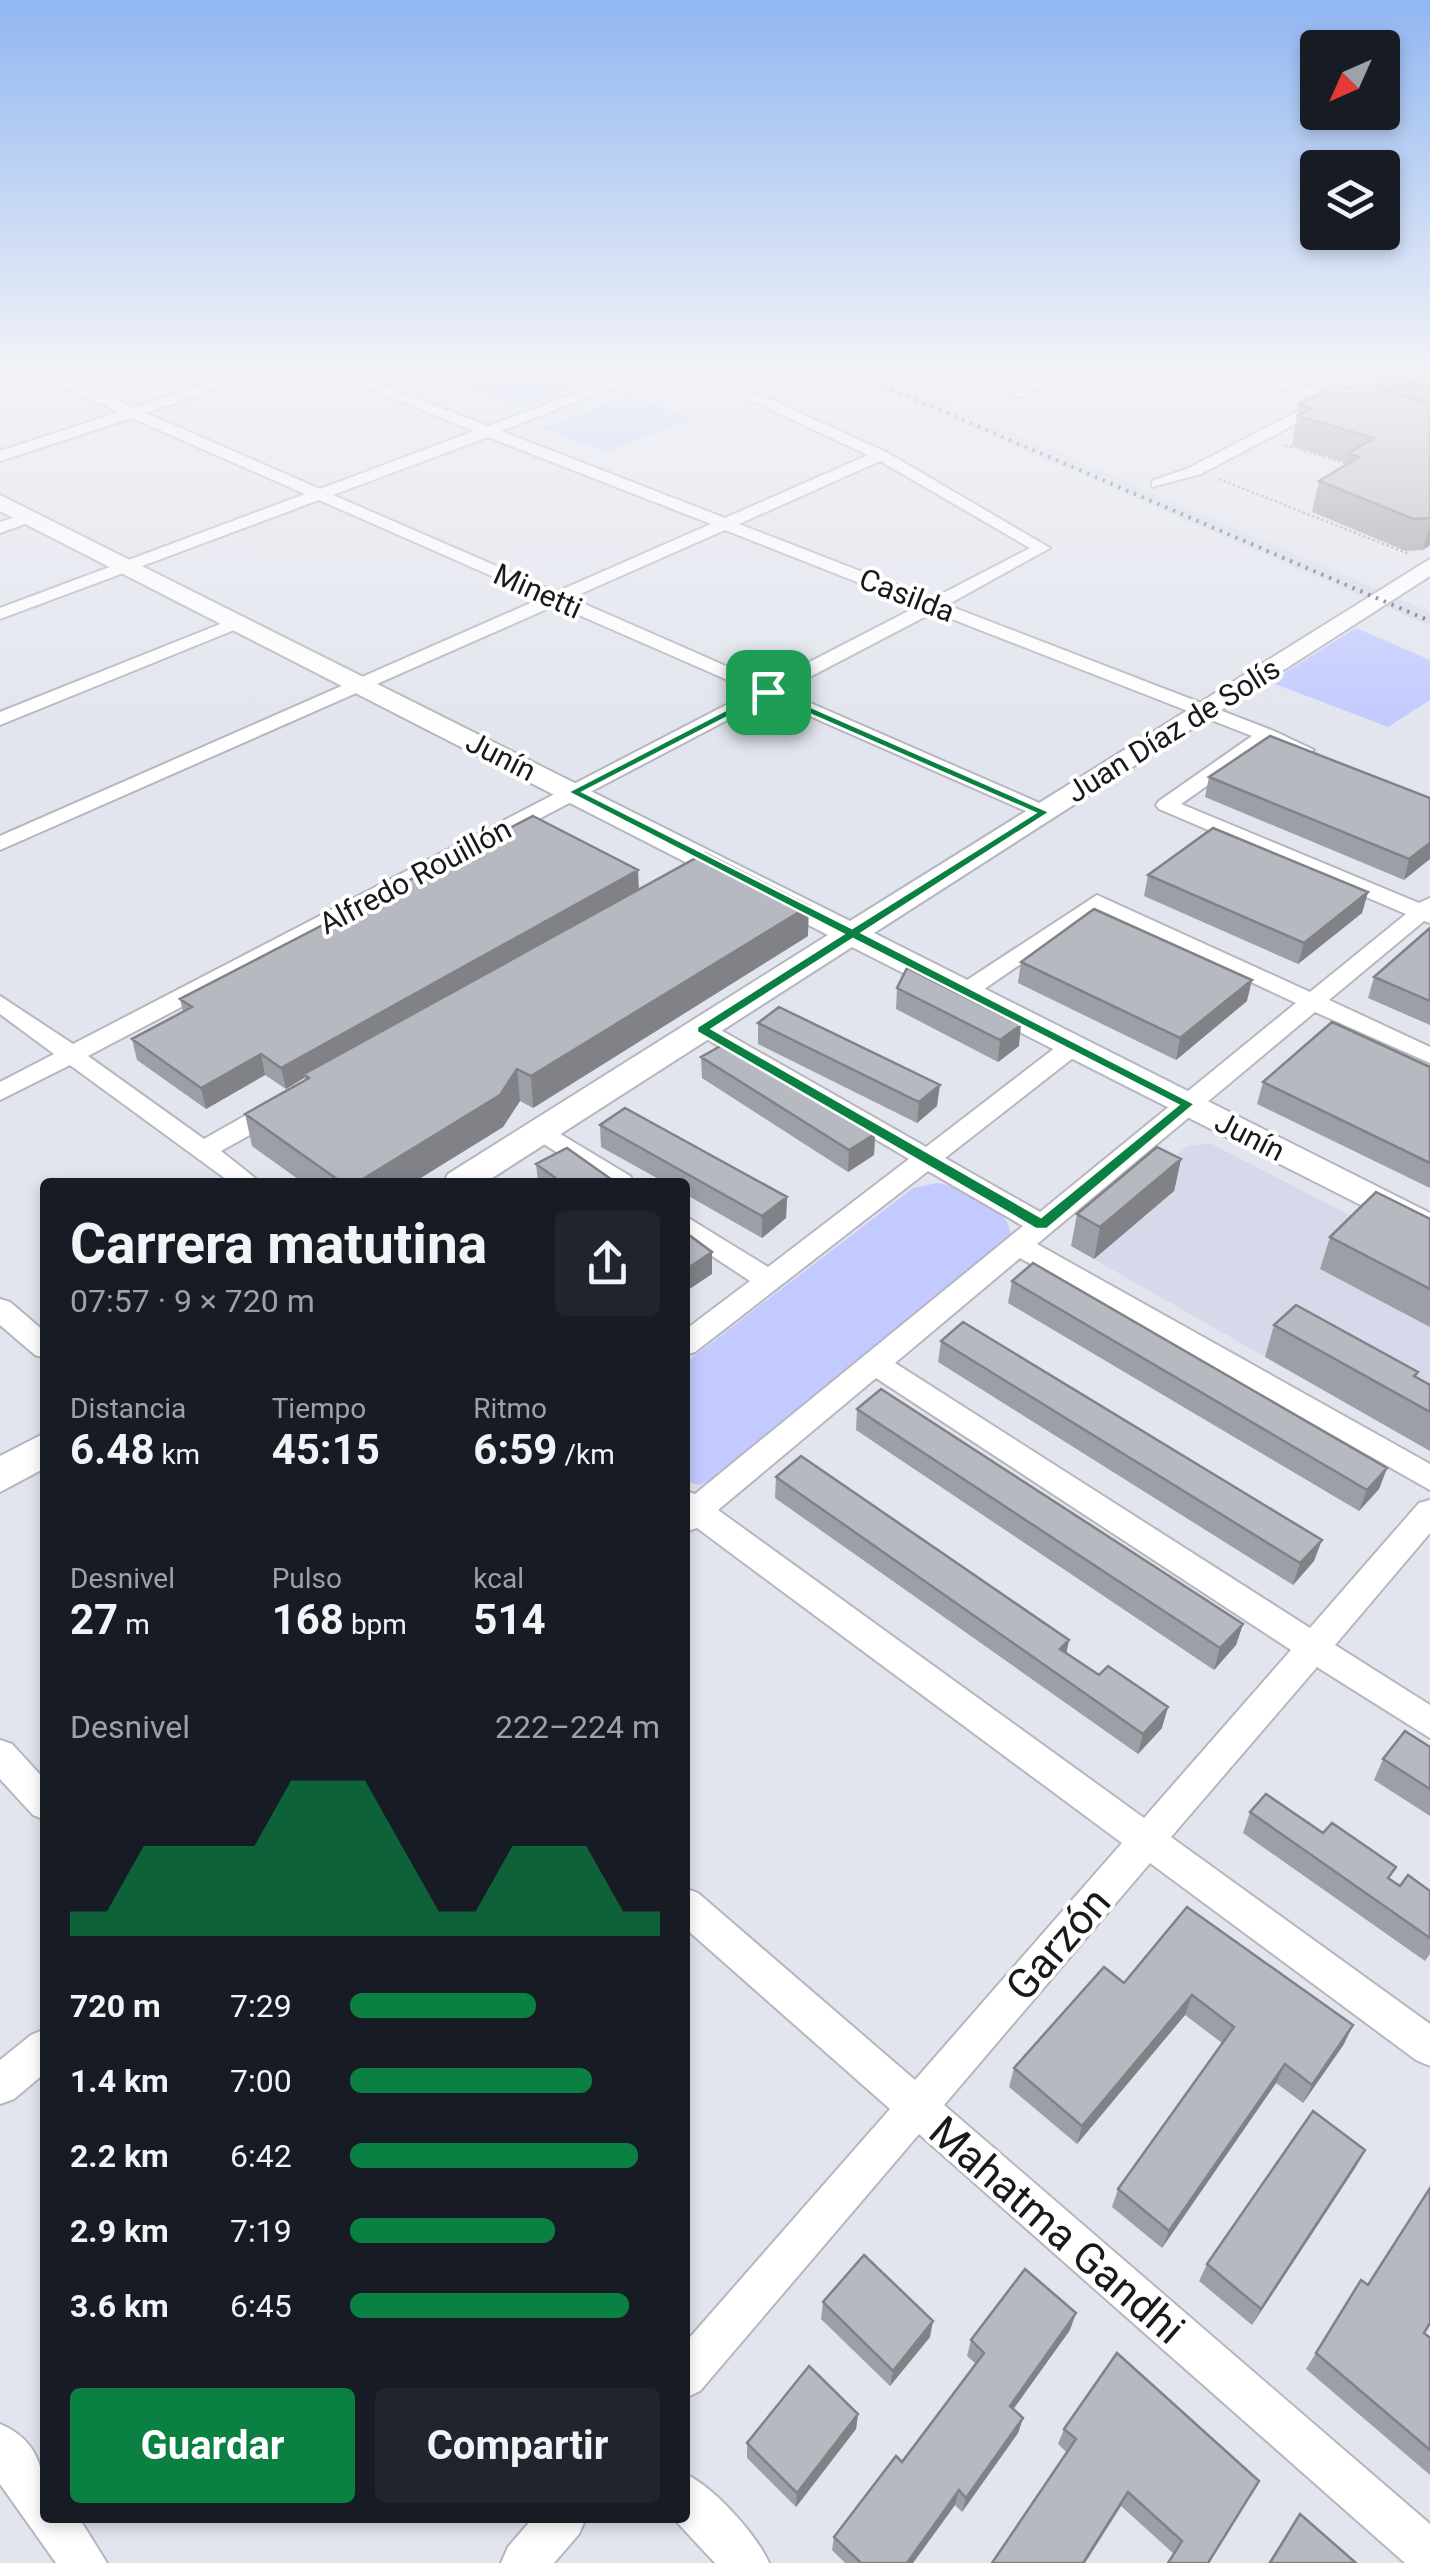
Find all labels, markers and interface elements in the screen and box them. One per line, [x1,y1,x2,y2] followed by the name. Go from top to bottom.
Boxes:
[1300,30,1400,130] north arrow
[1300,30,1400,250] map controls
[1300,150,1400,250] button: layers
[488,556,588,626] street label: Minetti
[854,561,960,629] street label: Casilda
[726,650,811,735] pin
[1060,650,1286,810] street label: Juan Díaz de Solís
[741,665,796,720] icon: arrive
[460,724,542,788] street label: Junín
[313,811,517,941] street label: Alfredo Rouillón
[1209,1104,1291,1168] street label: Junín
[555,1211,660,1316] button: share
[70,1212,487,1276] text: Carrera matutina
[70,1282,315,1320] text: 07:57 · 9 × 720 m
[70,1392,186,1425] text: Distancia
[272,1392,366,1425] text: Tiempo
[473,1392,547,1425] text: Ritmo
[70,1425,154,1474] text: 6.48
[272,1425,380,1474] text: 45:15
[473,1425,557,1474] text: 6:59
[154,1438,200,1471] text: km
[557,1438,615,1471] text: /km
[70,1562,175,1595] text: Desnivel
[272,1562,342,1595] text: Pulso
[473,1562,524,1595] text: kcal
[70,1595,118,1644] text: 27
[272,1595,344,1644] text: 168
[473,1595,546,1644] text: 514
[118,1608,150,1641] text: m
[344,1608,407,1641] text: bpm
[70,1708,190,1746] text: Desnivel
[495,1708,660,1746] text: 222–224 m
[996,1878,1120,2010] street label: Garzón
[70,1987,161,2025] text: 720 m
[230,1987,292,2025] text: 7:29
[70,2062,169,2100] text: 1.4 km
[230,2062,292,2100] text: 7:00
[920,2106,1194,2354] street label: Mahatma Gandhi
[70,2137,169,2175] text: 2.2 km
[230,2137,292,2175] text: 6:42
[70,2212,169,2250] text: 2.9 km
[230,2212,292,2250] text: 7:19
[70,2287,169,2325] text: 3.6 km
[230,2287,292,2325] text: 6:45
[70,2388,355,2503] button: Guardar
[375,2388,660,2503] button: Compartir

